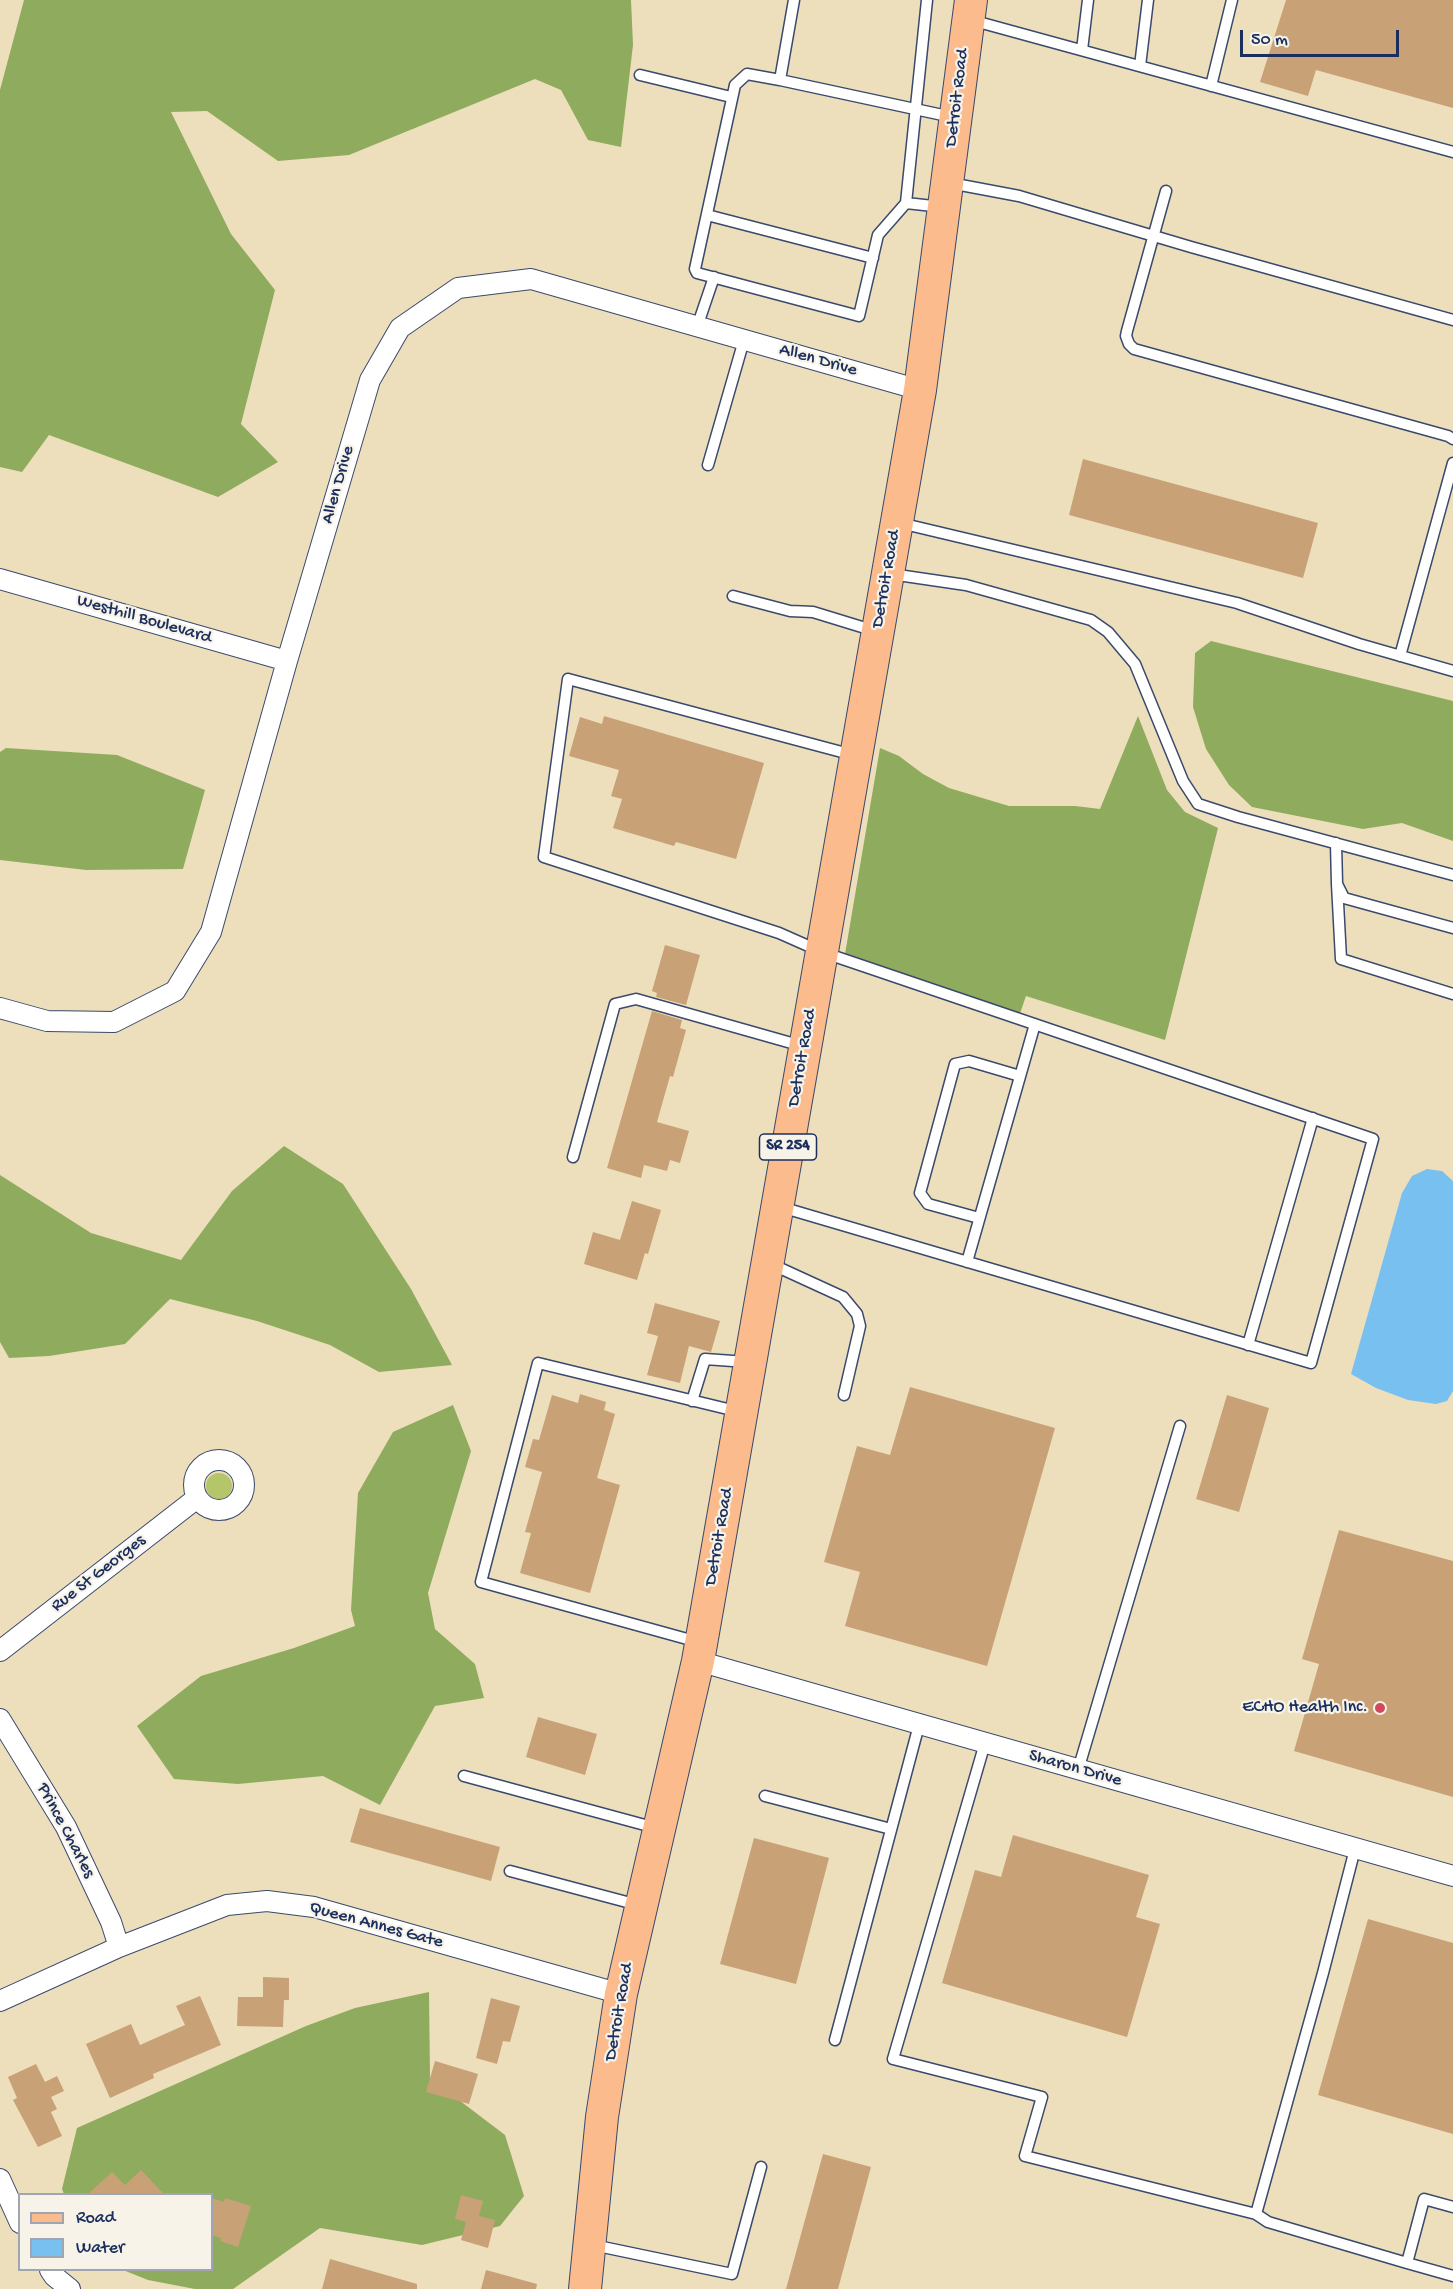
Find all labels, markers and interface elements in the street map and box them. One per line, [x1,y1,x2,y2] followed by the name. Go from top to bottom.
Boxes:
[1243,18,1402,56] scale bar
[1251,30,1288,51] text: 50 m
[941,48,975,148] street label: Detroit Road
[777,340,859,382] street label: Allen Drive
[318,444,360,526] street label: Allen Drive
[868,528,906,630] street label: Detroit Road
[74,590,214,650] street label: Westhill Boulevard
[784,1007,822,1109] street label: Detroit Road
[760,1134,816,1160] road number: SR 254
[701,1486,739,1588] street label: Detroit Road
[47,1530,151,1618] street label: Rue St Georges
[1242,1697,1368,1719] place label: ECHO Health Inc.
[1373,1701,1387,1715] marker: ECHO Health Inc.
[1026,1745,1124,1793] street label: Sharon Drive
[31,1780,99,1882] street label: Prince Charles
[307,1898,445,1954] street label: Queen Annes Gate
[601,1961,639,2063] street label: Detroit Road
[18,2193,213,2271] legend
[76,2208,115,2229] text: Road
[76,2238,124,2259] text: Water

